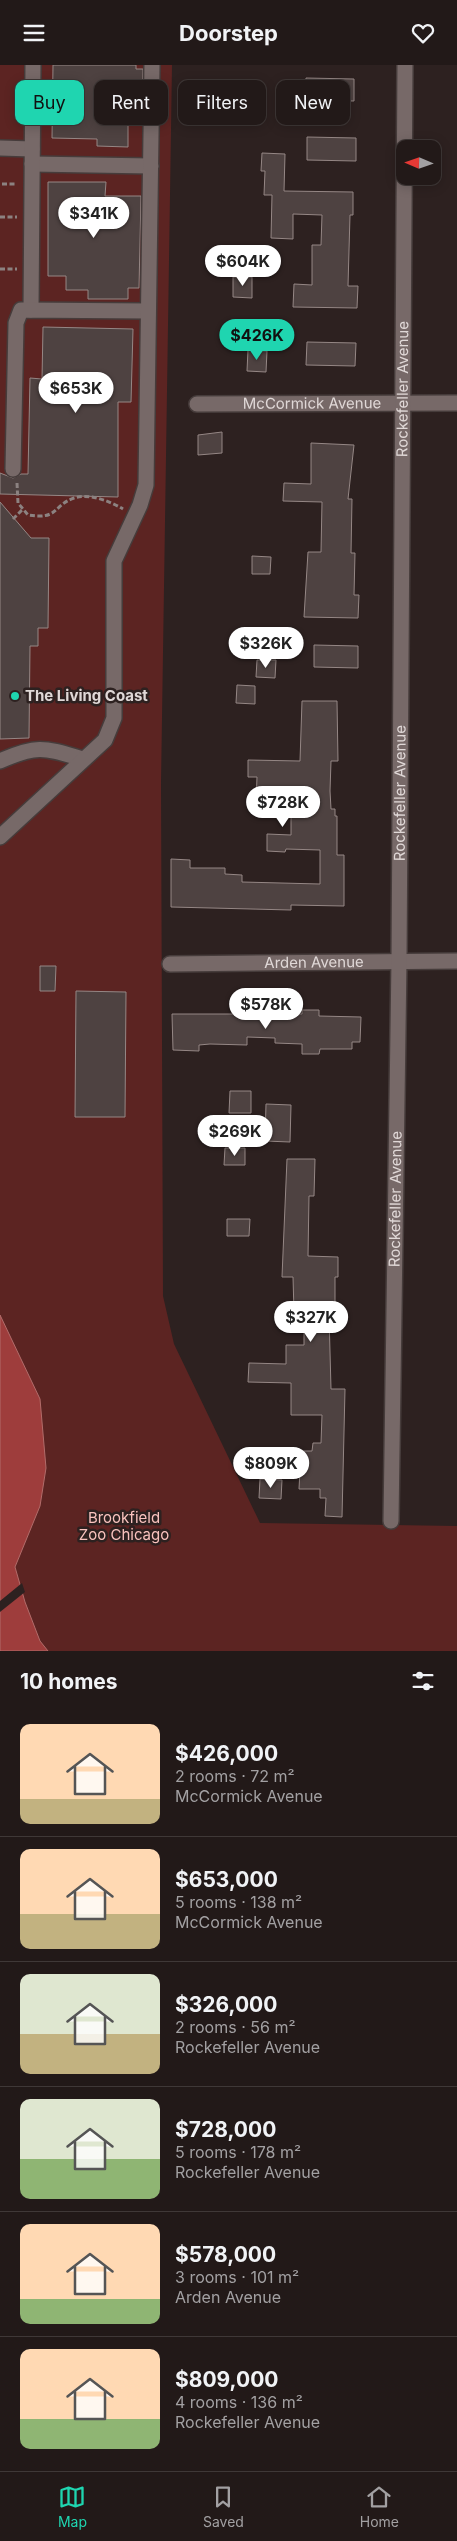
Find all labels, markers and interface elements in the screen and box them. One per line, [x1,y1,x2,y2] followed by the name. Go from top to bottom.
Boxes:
[20,19,48,47] icon: menu
[409,19,437,47] icon: heart
[179,20,278,46] text: Doorstep
[15,80,84,125] chip: Buy
[94,80,168,125] chip: Rent
[178,80,266,125] chip: Filters
[276,80,350,125] chip: New
[396,140,441,185] north arrow
[396,140,441,185] map controls
[59,197,129,239] pin: $341K
[69,203,119,223] text: $341K
[208,245,278,287] pin: $604K
[216,251,270,271] text: $604K
[222,319,292,361] pin: $426K
[392,321,412,457] street label: Rockefeller Avenue
[230,325,284,345] text: $426K
[41,371,111,414] pin: $653K
[50,378,102,398] text: $653K
[243,393,381,413] street label: McCormick Avenue
[231,627,301,669] pin: $326K
[240,633,292,653] text: $326K
[25,686,148,705] place label: The Living Coast
[9,690,21,702] marker: The Living Coast
[390,725,410,861] street label: Rockefeller Avenue
[248,785,318,828] pin: $728K
[257,792,309,812] text: $728K
[264,952,364,972] street label: Arden Avenue
[231,987,301,1030] pin: $578K
[240,994,292,1014] text: $578K
[200,1115,270,1157] pin: $269K
[209,1121,261,1141] text: $269K
[385,1131,406,1267] street label: Rockefeller Avenue
[276,1301,346,1343] pin: $327K
[285,1307,337,1327] text: $327K
[236,1447,306,1489] pin: $809K
[244,1453,298,1473] text: $809K
[79,1508,169,1544] park label: Brookfield Zoo Chicago
[409,1667,437,1695] icon: filters
[20,1669,118,1694] text: 10 homes
[175,1741,278,1766] text: $426,000
[60,1744,120,1804] icon: home
[175,1766,295,1786] text: 2 rooms · 72 m²
[175,1786,323,1806] text: McCormick Avenue
[175,1867,278,1892] text: $653,000
[60,1869,120,1929] icon: home
[175,1892,302,1912] text: 5 rooms · 138 m²
[175,1912,323,1932] text: McCormick Avenue
[175,1992,277,2017] text: $326,000
[60,1994,120,2054] icon: home
[175,2017,296,2037] text: 2 rooms · 56 m²
[175,2037,320,2057] text: Rockefeller Avenue
[175,2117,276,2142] text: $728,000
[60,2119,120,2179] icon: home
[175,2142,301,2162] text: 5 rooms · 178 m²
[175,2162,320,2182] text: Rockefeller Avenue
[175,2242,276,2267] text: $578,000
[60,2244,120,2304] icon: home
[175,2267,299,2287] text: 3 rooms · 101 m²
[175,2287,281,2307] text: Arden Avenue
[175,2367,278,2392] text: $809,000
[60,2369,120,2429] icon: home
[175,2392,303,2412] text: 4 rooms · 136 m²
[175,2412,320,2432] text: Rockefeller Avenue
[58,2483,87,2530] tab: Map
[203,2483,244,2530] tab: Saved
[360,2483,399,2530] tab: Home

